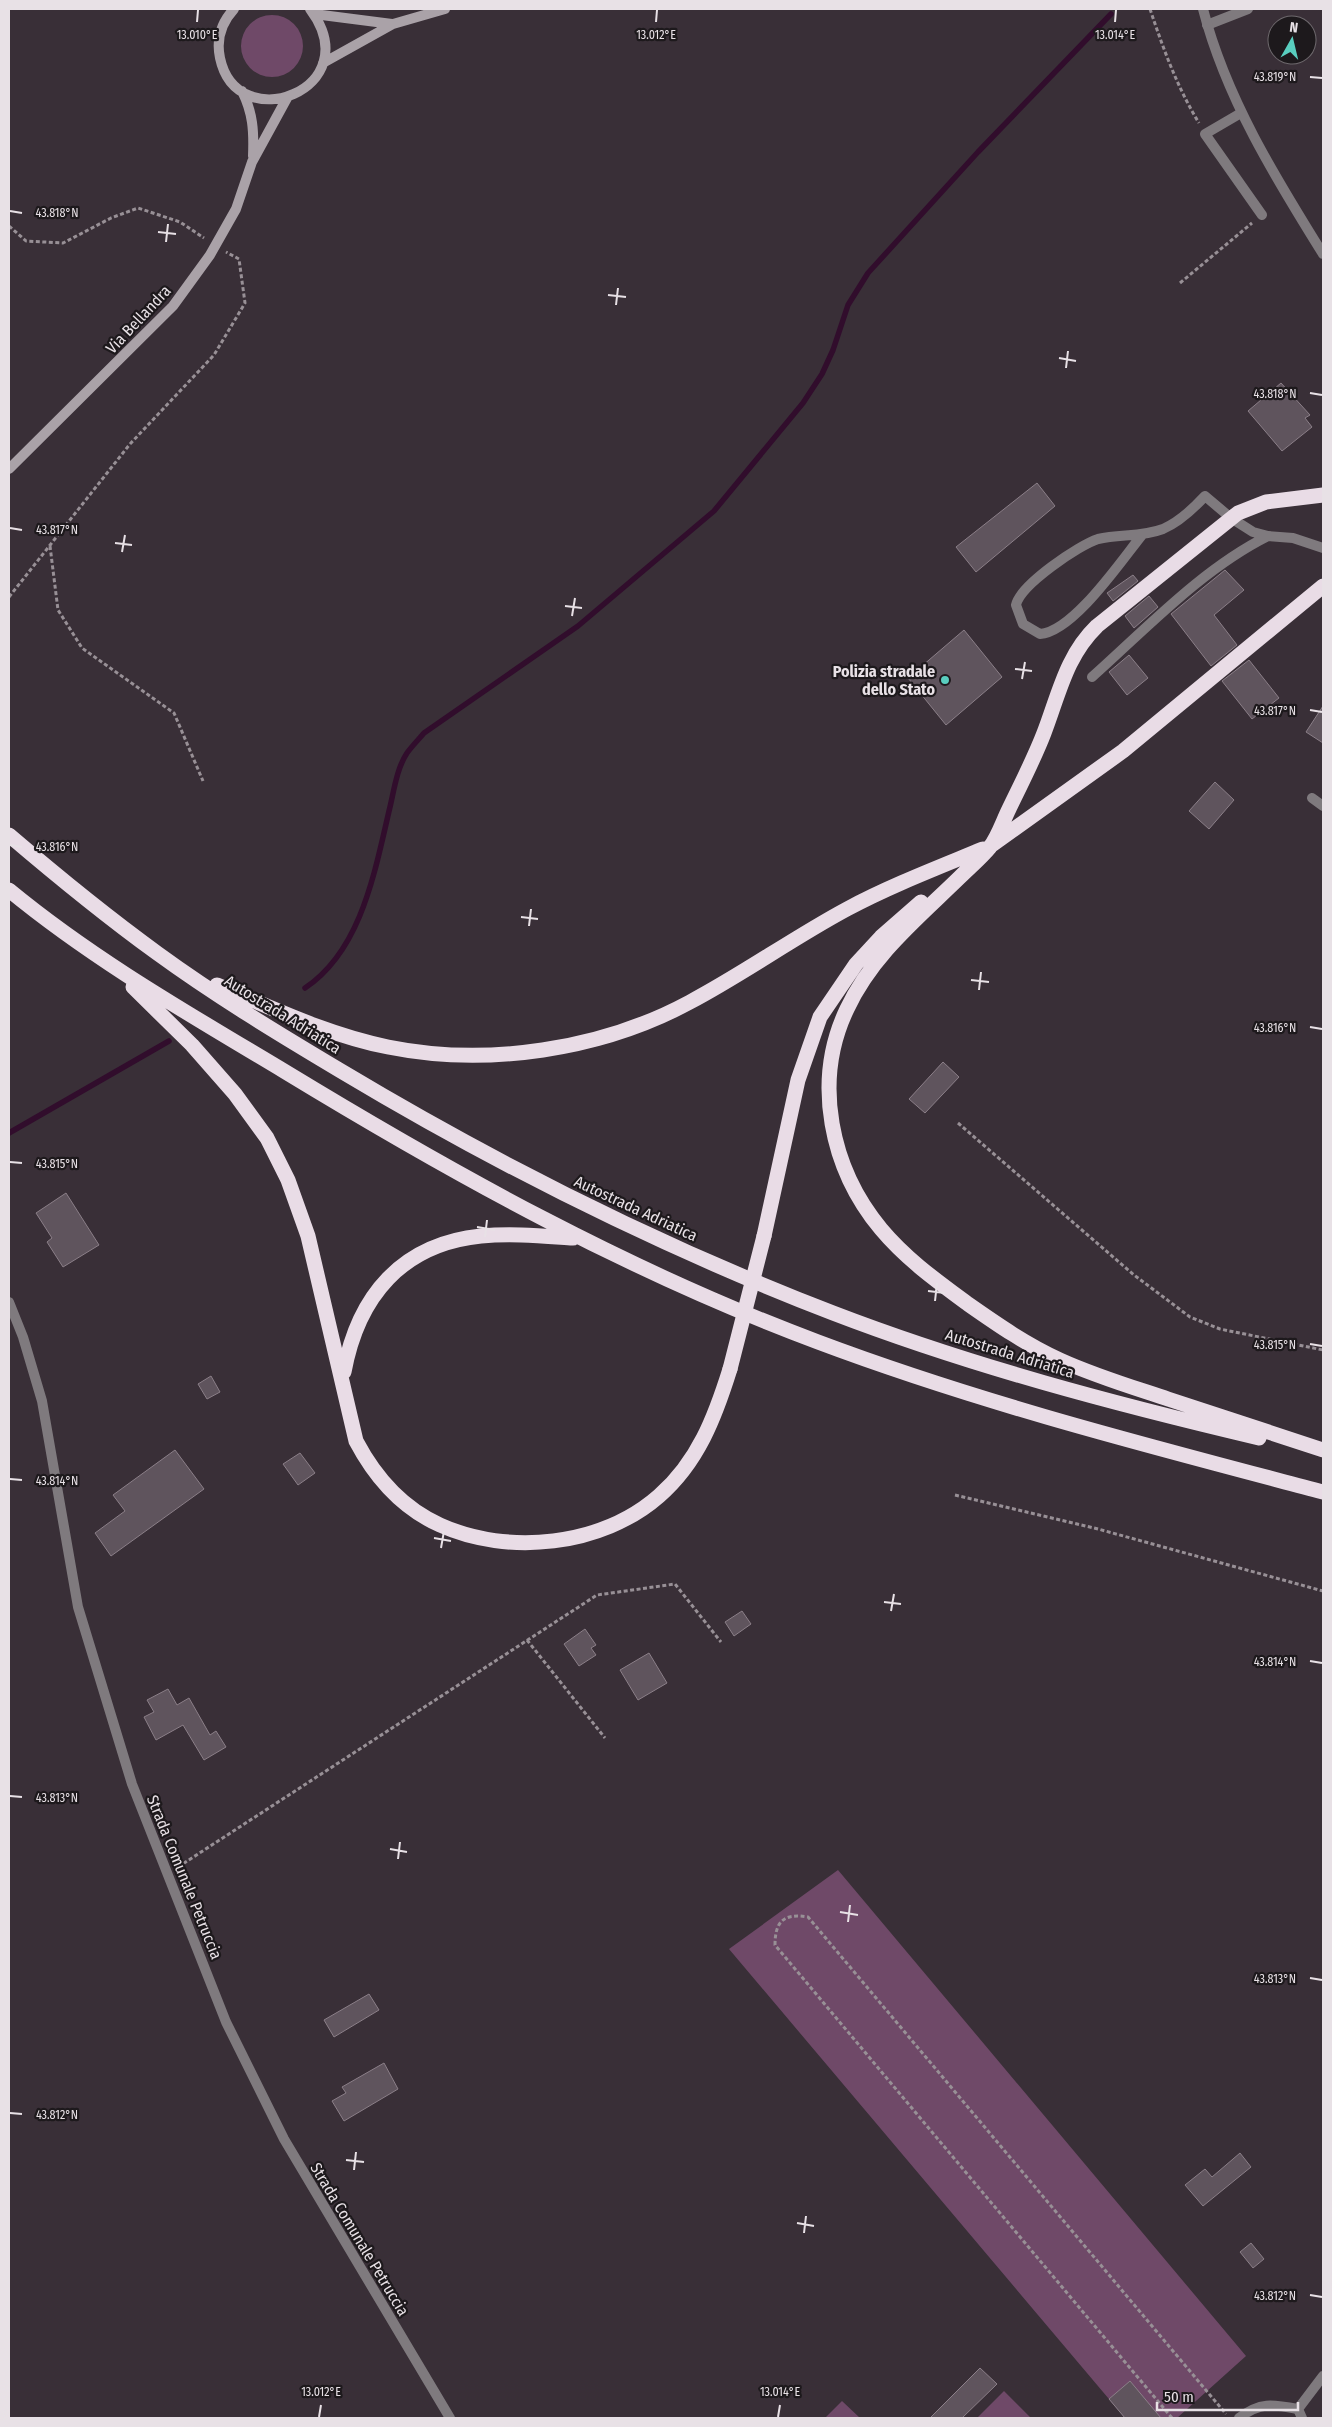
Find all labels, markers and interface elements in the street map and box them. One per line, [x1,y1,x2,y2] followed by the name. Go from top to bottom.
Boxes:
[1267,15,1317,65] north arrow
[1288,19,1299,37] text: N
[177,28,218,42] text: 13.010°E
[636,28,676,42] text: 13.012°E
[1095,28,1135,42] text: 13.014°E
[1254,70,1296,84] text: 43.819°N
[36,206,78,220] text: 43.818°N
[102,281,175,357] street label: Via Bellandra
[1254,387,1296,401] text: 43.818°N
[36,523,78,537] text: 43.817°N
[833,662,935,699] place label: Polizia stradale dello Stato
[939,674,951,686] marker: Polizia stradale dello Stato
[1254,704,1296,718] text: 43.817°N
[36,840,78,854] text: 43.816°N
[221,971,345,1058] street label: Autostrada Adriatica
[1254,1021,1296,1035] text: 43.816°N
[36,1157,78,1171] text: 43.815°N
[571,1172,700,1245] street label: Autostrada Adriatica
[943,1325,1077,1382] street label: Autostrada Adriatica
[1254,1338,1296,1352] text: 43.815°N
[36,1474,78,1488] text: 43.814°N
[1254,1655,1296,1669] text: 43.814°N
[36,1791,78,1805] text: 43.813°N
[143,1792,226,1962] street label: Strada Comunale Petruccia
[1254,1972,1296,1986] text: 43.813°N
[36,2108,78,2122] text: 43.812°N
[306,2159,413,2319] street label: Strada Comunale Petruccia
[1254,2289,1296,2303] text: 43.812°N
[1157,2380,1298,2412] scale bar
[301,2385,341,2399] text: 13.012°E
[760,2385,800,2399] text: 13.014°E
[1164,2388,1194,2406] text: 50 m

